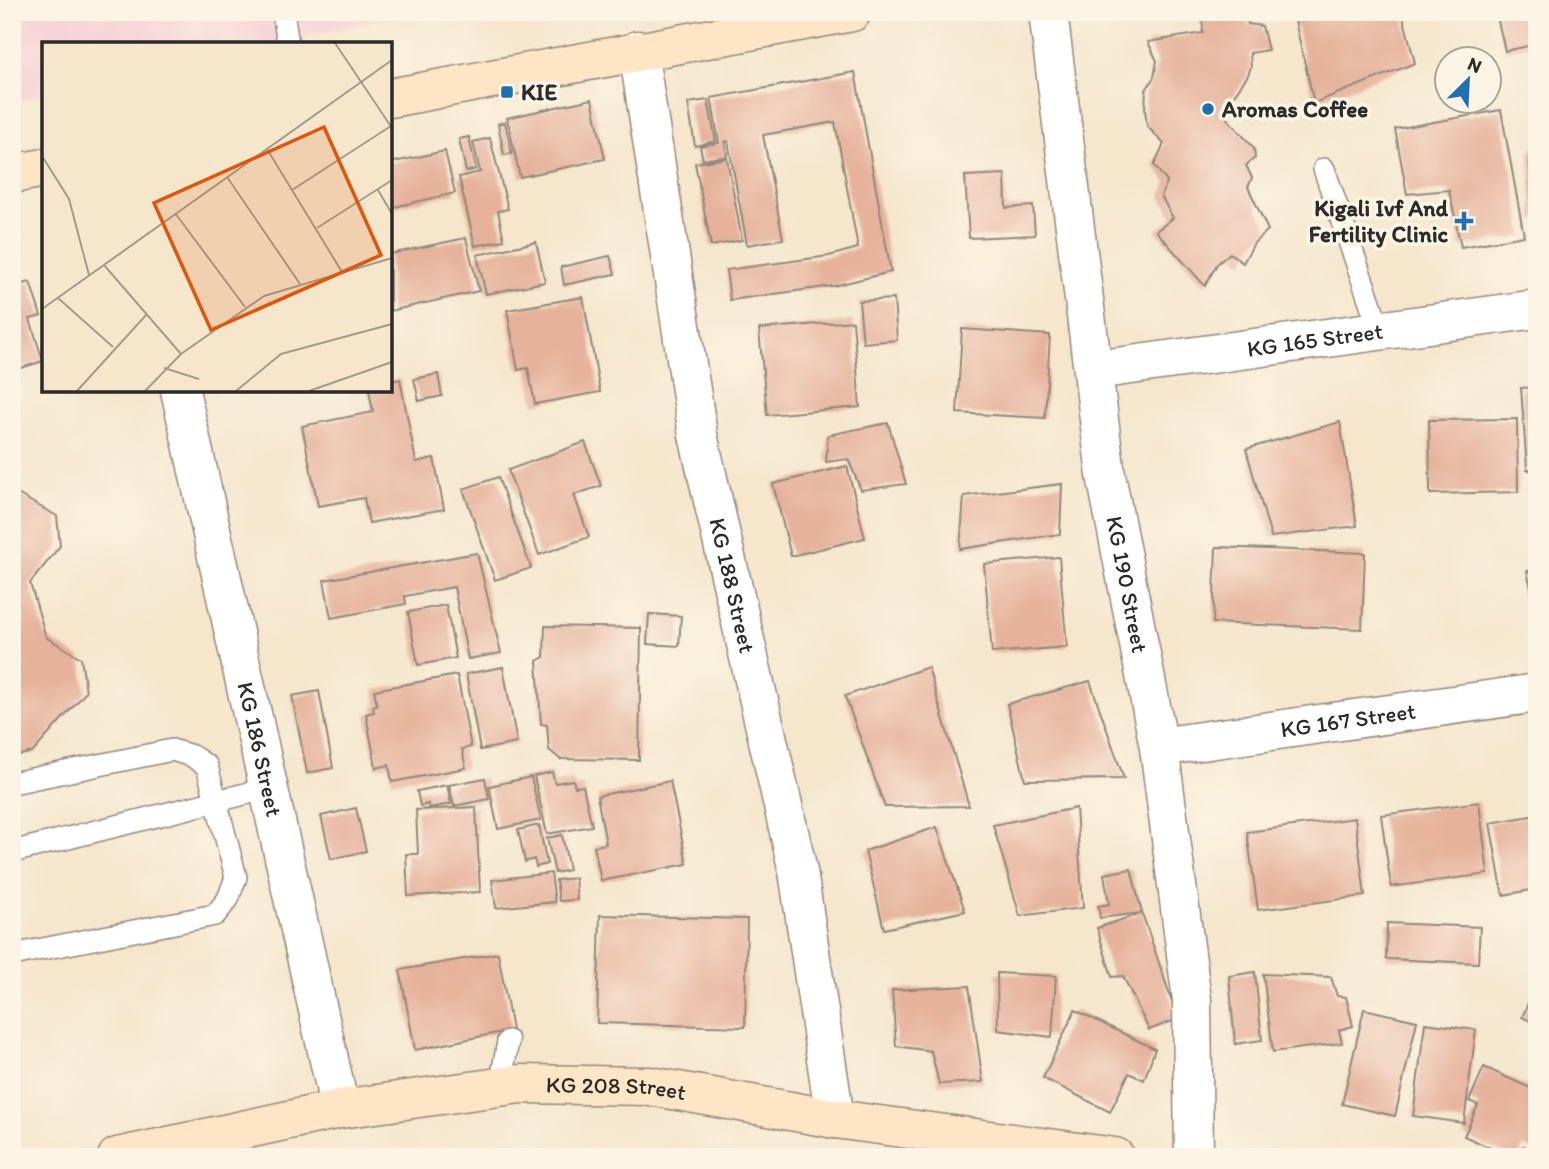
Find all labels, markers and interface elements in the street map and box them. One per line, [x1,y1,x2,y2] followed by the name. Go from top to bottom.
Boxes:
[42,42,392,392] inset map
[1434,46,1504,116] north arrow
[1464,52,1485,78] text: N
[521,78,557,106] place label: KIE
[499,84,515,100] marker: KIE
[1221,95,1368,123] place label: Aromas Coffee
[1200,101,1216,117] marker: Aromas Coffee
[1309,194,1449,248] place label: Kigali Ivf And Fertility Clinic
[1454,211,1474,231] marker: Kigali Ivf And Fertility Clinic
[1245,316,1385,363] street label: KG 165 Street
[1100,514,1154,655] street label: KG 190 Street
[703,515,762,656] street label: KG 188 Street
[231,679,289,820] street label: KG 186 Street
[1279,696,1418,743] street label: KG 167 Street
[546,1070,689,1106] street label: KG 208 Street

